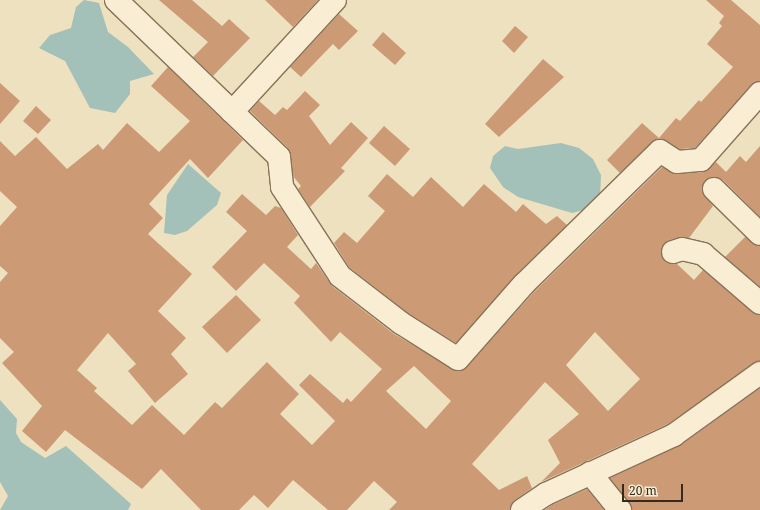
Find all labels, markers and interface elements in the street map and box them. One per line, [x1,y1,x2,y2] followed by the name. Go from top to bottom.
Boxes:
[624,476,685,502] scale bar
[629,482,657,499] text: 20 m

